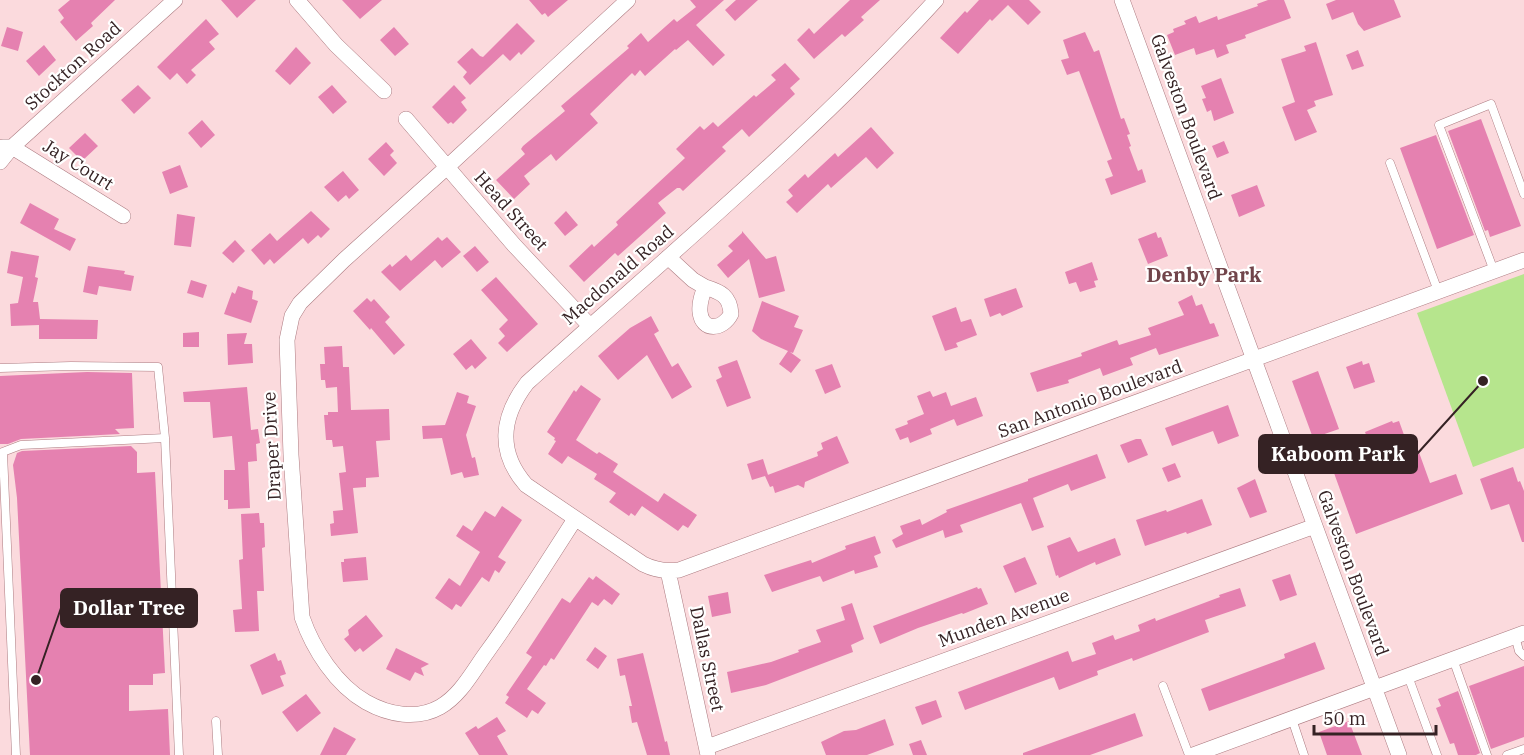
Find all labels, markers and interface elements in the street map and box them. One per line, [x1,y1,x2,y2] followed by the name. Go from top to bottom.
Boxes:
[20,16,126,115] street label: Stockton Road
[1146,31,1227,203] street label: Galveston Boulevard
[39,134,118,195] street label: Jay Court
[470,166,553,255] street label: Head Street
[557,220,678,329] street label: Macdonald Road
[1146,261,1262,288] district label: Denby Park
[995,354,1185,443] street label: San Antonio Boulevard
[257,391,286,501] street label: Draper Drive
[1259,435,1417,473] callout: Kaboom Park
[1271,440,1405,467] text: Kaboom Park
[1313,487,1394,659] street label: Galveston Boulevard
[935,583,1073,652] street label: Munden Avenue
[61,589,197,627] callout: Dollar Tree
[73,594,185,621] text: Dollar Tree
[685,604,730,713] street label: Dallas Street
[1314,698,1436,736] scale bar
[1323,707,1366,730] text: 50 m

